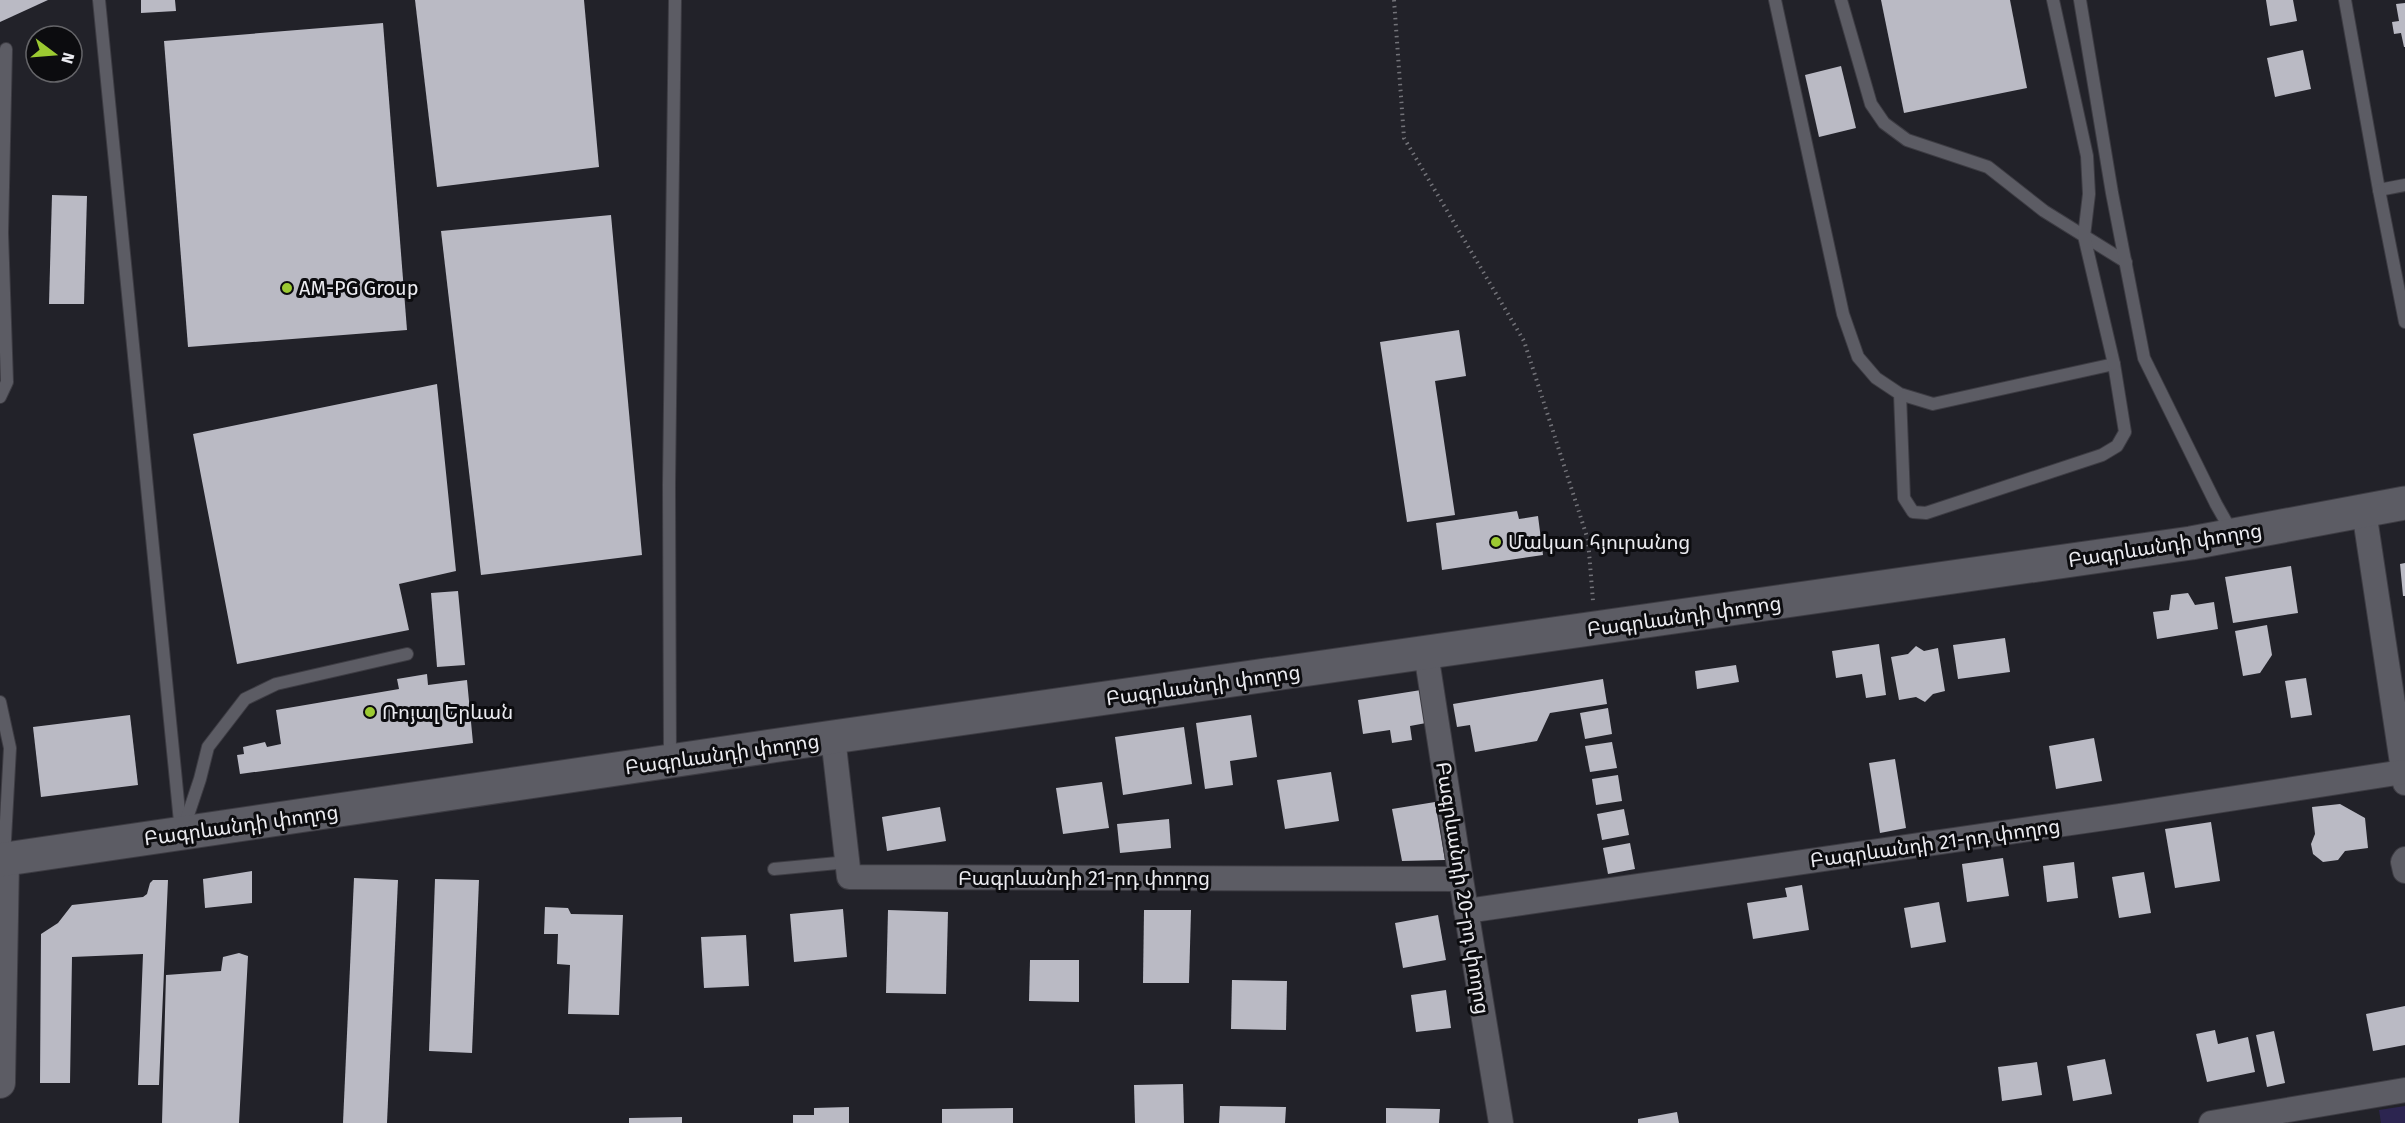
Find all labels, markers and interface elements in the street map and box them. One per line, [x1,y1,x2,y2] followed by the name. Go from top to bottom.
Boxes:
[24,24,84,84] north arrow
[57,50,79,66] text: N
[299,276,419,300] place label: AM-PG Group
[280,281,294,295] marker: AM-PG Group
[2066,518,2264,572] street label: Բագրևանդի փողոց
[1508,530,1690,554] place label: Մակաո հյուրանոց
[1489,535,1503,549] marker: Մակաո հյուրանոց
[1585,590,1783,642] street label: Բագրևանդի փողոց
[1104,659,1302,711] street label: Բագրևանդի փողոց
[382,700,513,724] place label: Ռոյալ Երևան
[363,705,377,719] marker: Ռոյալ Երևան
[623,728,821,780] street label: Բագրևանդի փողոց
[1431,760,1495,1016] street label: Բագրևանդի 20-րդ փողոց
[142,799,340,851] street label: Բագրևանդի փողոց
[1808,814,2062,872] street label: Բագրևանդի 21-րդ փողոց
[958,866,1210,890] street label: Բագրևանդի 21-րդ փողոց

